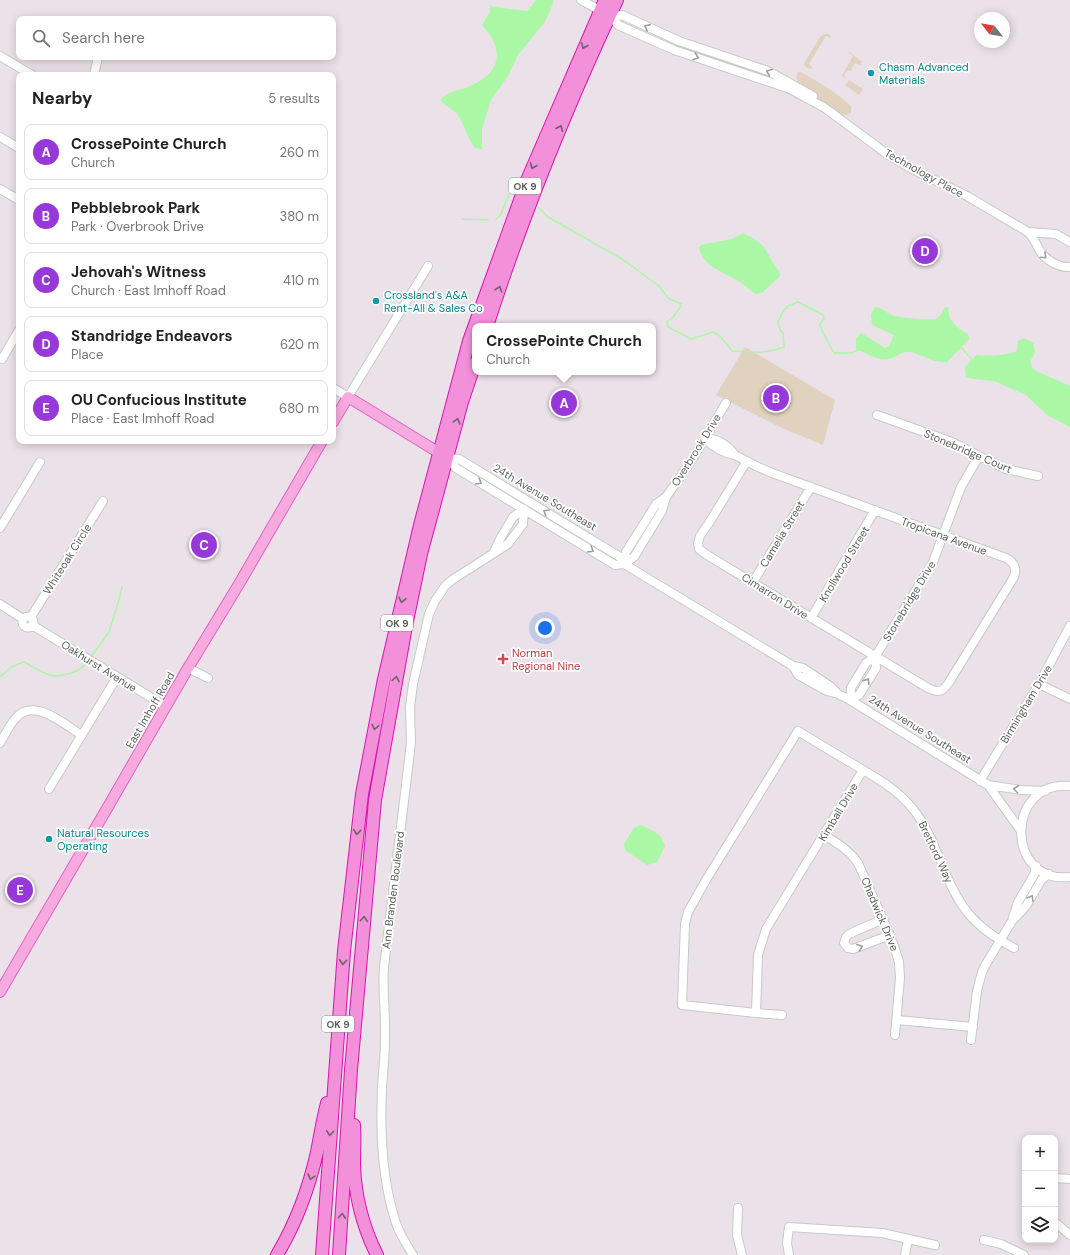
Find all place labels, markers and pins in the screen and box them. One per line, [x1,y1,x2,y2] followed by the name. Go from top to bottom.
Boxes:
[879,60,969,87] place label: Chasm Advanced Materials
[866,68,876,78] marker: Chasm Advanced Materials
[912,236,938,266] pin: D
[384,288,483,315] place label: Crossland's A&A Rent-All & Sales Co
[371,296,381,306] marker: Crossland's A&A Rent-All & Sales Co
[763,383,789,413] pin: B
[551,388,577,418] pin: A
[191,530,217,560] pin: C
[512,646,580,673] place label: Norman Regional Nine
[497,653,509,665] marker: Norman Regional Nine
[57,826,149,853] place label: Natural Resources Operating
[44,834,54,844] marker: Natural Resources Operating
[7,875,33,905] pin: E

